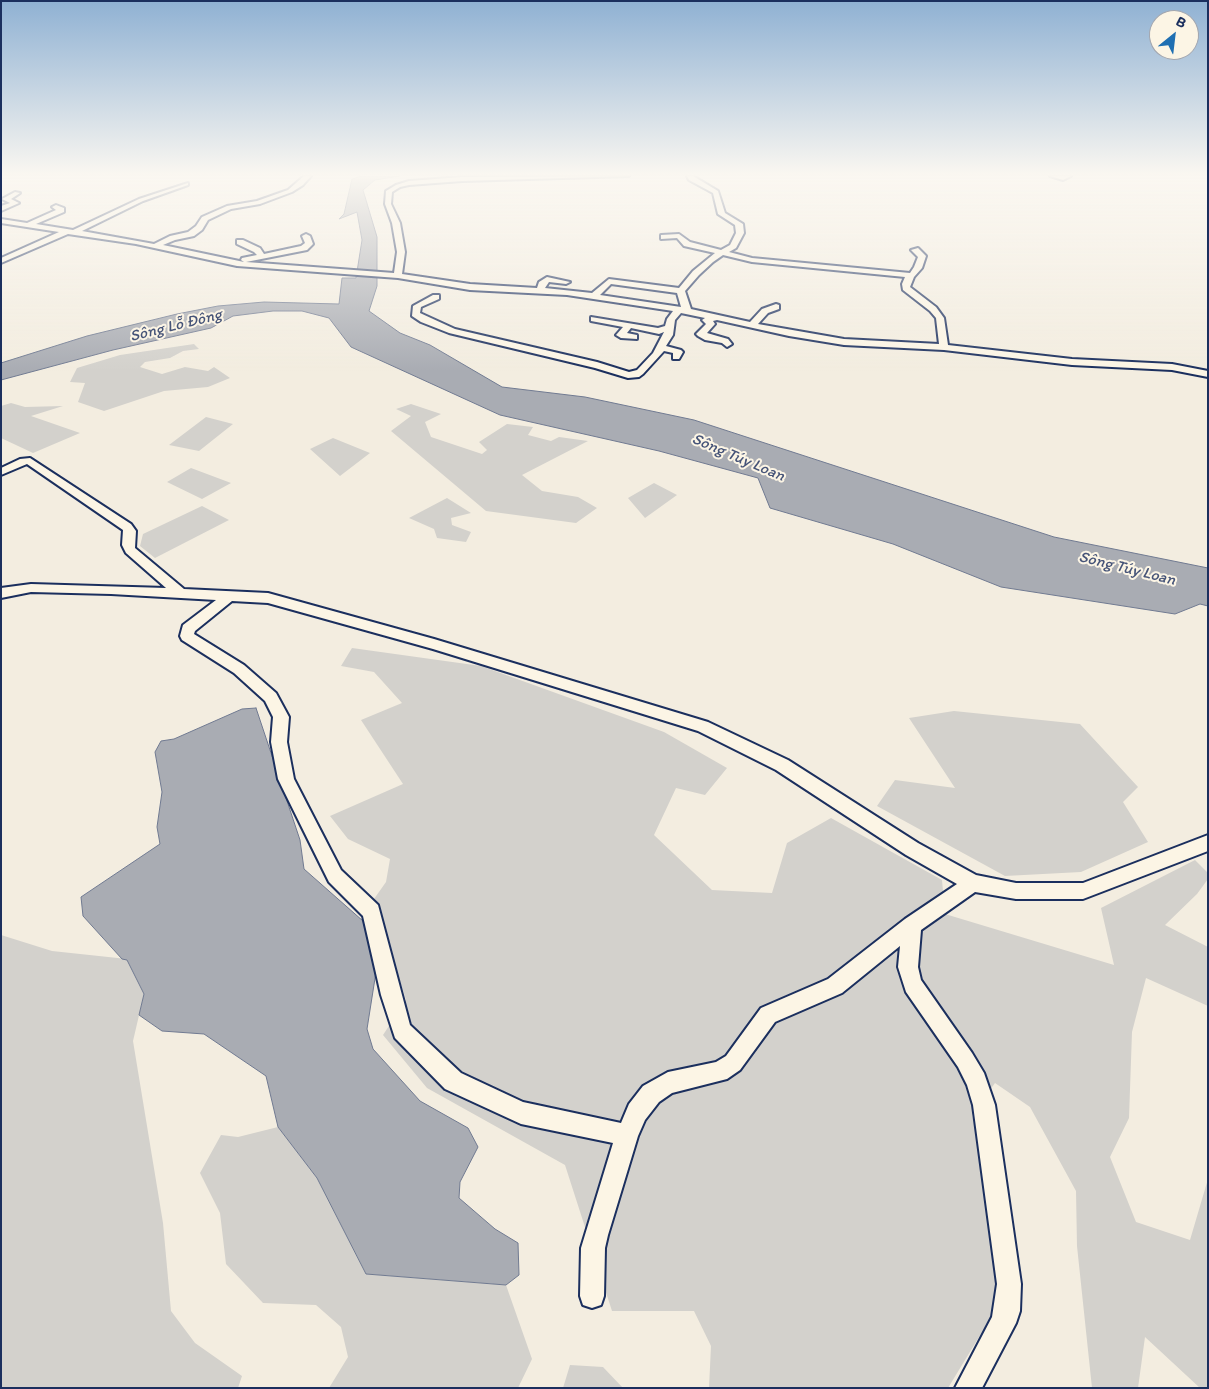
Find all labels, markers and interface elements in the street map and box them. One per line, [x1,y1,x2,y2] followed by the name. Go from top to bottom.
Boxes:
[1149,10,1199,60] north arrow
[1173,13,1189,32] text: B
[128,305,224,347] water label: Sông Lỗ Đông
[689,430,787,486] water label: Sông Túy Loan
[1077,548,1177,590] water label: Sông Túy Loan

